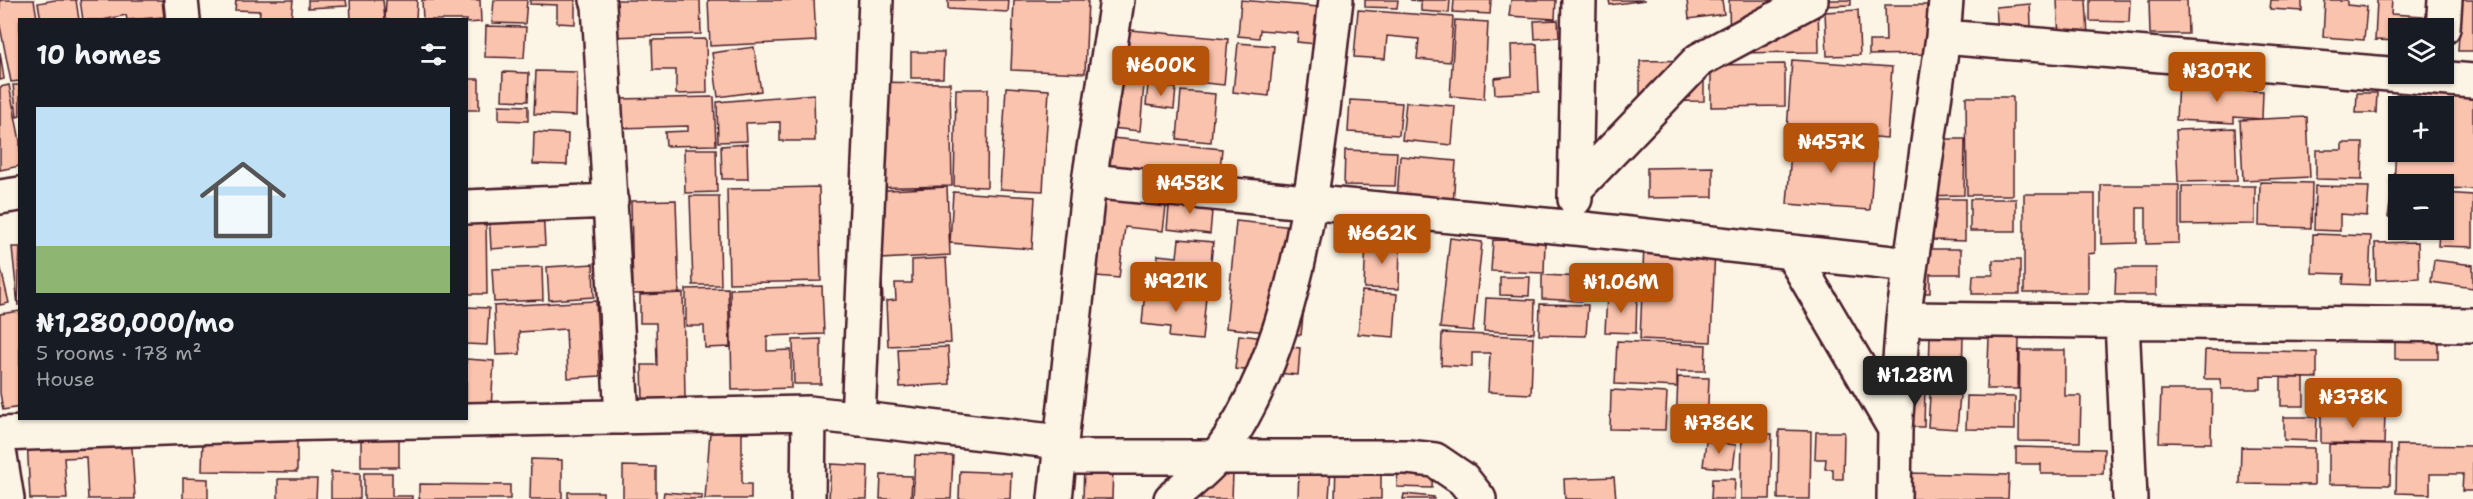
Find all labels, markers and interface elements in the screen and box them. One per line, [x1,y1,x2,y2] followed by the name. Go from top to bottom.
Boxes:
[2388,18,2454,240] map controls
[2388,18,2454,84] button: layers
[36,37,161,72] text: 10 homes
[417,38,450,71] icon: filters
[1119,46,1203,97] pin: ₦600K
[1126,52,1196,78] text: ₦600K
[2175,52,2259,103] pin: ₦307K
[2182,58,2252,84] text: ₦307K
[2388,96,2454,162] button: +
[1789,123,1873,174] pin: ₦457K
[1797,129,1865,155] text: ₦457K
[189,146,297,254] icon: home
[1148,164,1232,215] pin: ₦458K
[1156,170,1224,196] text: ₦458K
[2388,174,2454,240] button: −
[1340,214,1424,265] pin: ₦662K
[1347,220,1417,246] text: ₦662K
[1134,262,1218,313] pin: ₦921K
[1572,263,1670,314] pin: ₦1.06M
[1144,268,1208,294] text: ₦921K
[1583,269,1659,295] text: ₦1.06M
[36,305,235,340] text: ₦1,280,000/mo
[36,340,202,366] text: 5 rooms · 178 m²
[1866,356,1964,407] pin: ₦1.28M
[1877,362,1953,388] text: ₦1.28M
[36,366,95,392] text: House
[2311,378,2395,429] pin: ₦378K
[2319,384,2387,410] text: ₦378K
[1677,404,1761,455] pin: ₦786K
[1684,410,1754,436] text: ₦786K

